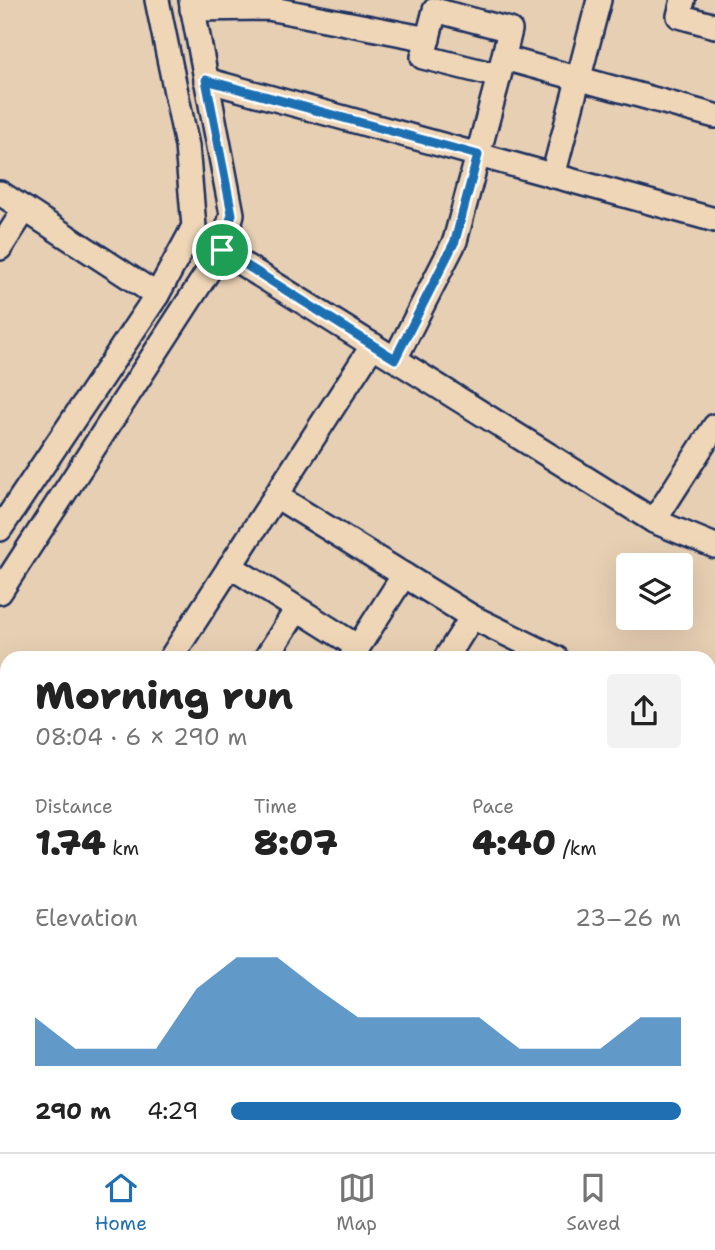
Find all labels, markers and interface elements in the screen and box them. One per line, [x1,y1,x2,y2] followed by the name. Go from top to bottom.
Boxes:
[192,220,252,280] pin
[203,231,241,269] icon: arrive
[616,553,693,630] map controls
[616,553,693,630] button: layers
[35,670,293,721] text: Morning run
[607,674,681,748] button: share
[35,722,247,752] text: 08:04 · 6 × 290 m
[35,794,113,819] text: Distance
[254,794,297,819] text: Time
[472,794,514,819] text: Pace
[35,819,106,866] text: 1.74
[254,819,338,866] text: 8:07
[472,819,556,866] text: 4:40
[106,836,139,861] text: km
[556,836,597,861] text: /km
[35,903,138,933] text: Elevation
[575,903,681,933] text: 23–26 m
[35,1096,111,1126] text: 290 m
[147,1096,198,1126] text: 4:29
[95,1169,147,1236] tab: Home
[336,1169,377,1236] tab: Map
[566,1169,620,1236] tab: Saved

